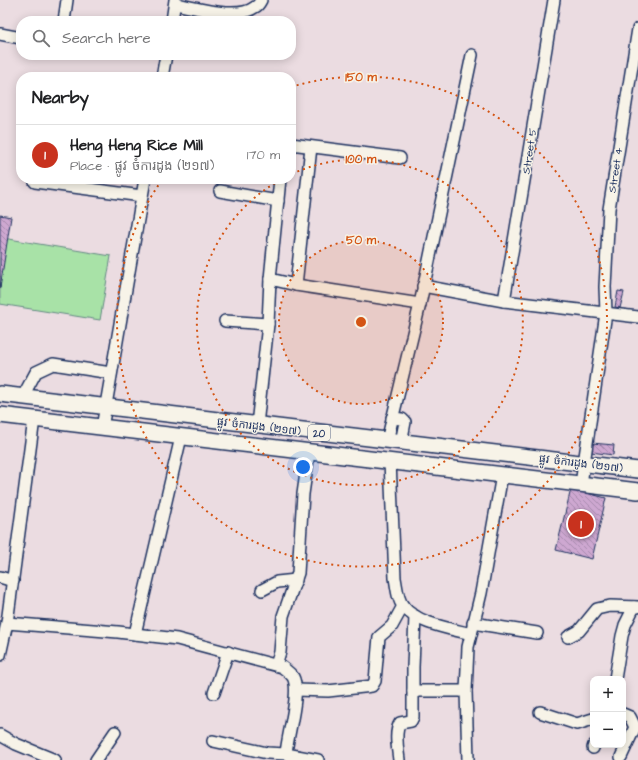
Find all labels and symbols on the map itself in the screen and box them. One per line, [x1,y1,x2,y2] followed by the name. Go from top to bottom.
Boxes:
[345,69,378,86] text: 150 m
[518,127,541,175] street label: Street 5
[605,146,627,194] street label: Street 4
[346,151,377,168] text: 100 m
[346,232,377,249] text: 50 m
[354,315,368,329] centre of rings
[216,414,302,441] street label: ផ្លូវ ចំការដូង (២១៧)
[308,425,330,441] road number: 20
[538,451,624,478] street label: ផ្លូវ ចំការដូង (២១៧)
[293,457,313,477] your location
[568,509,594,539] pin: 1

